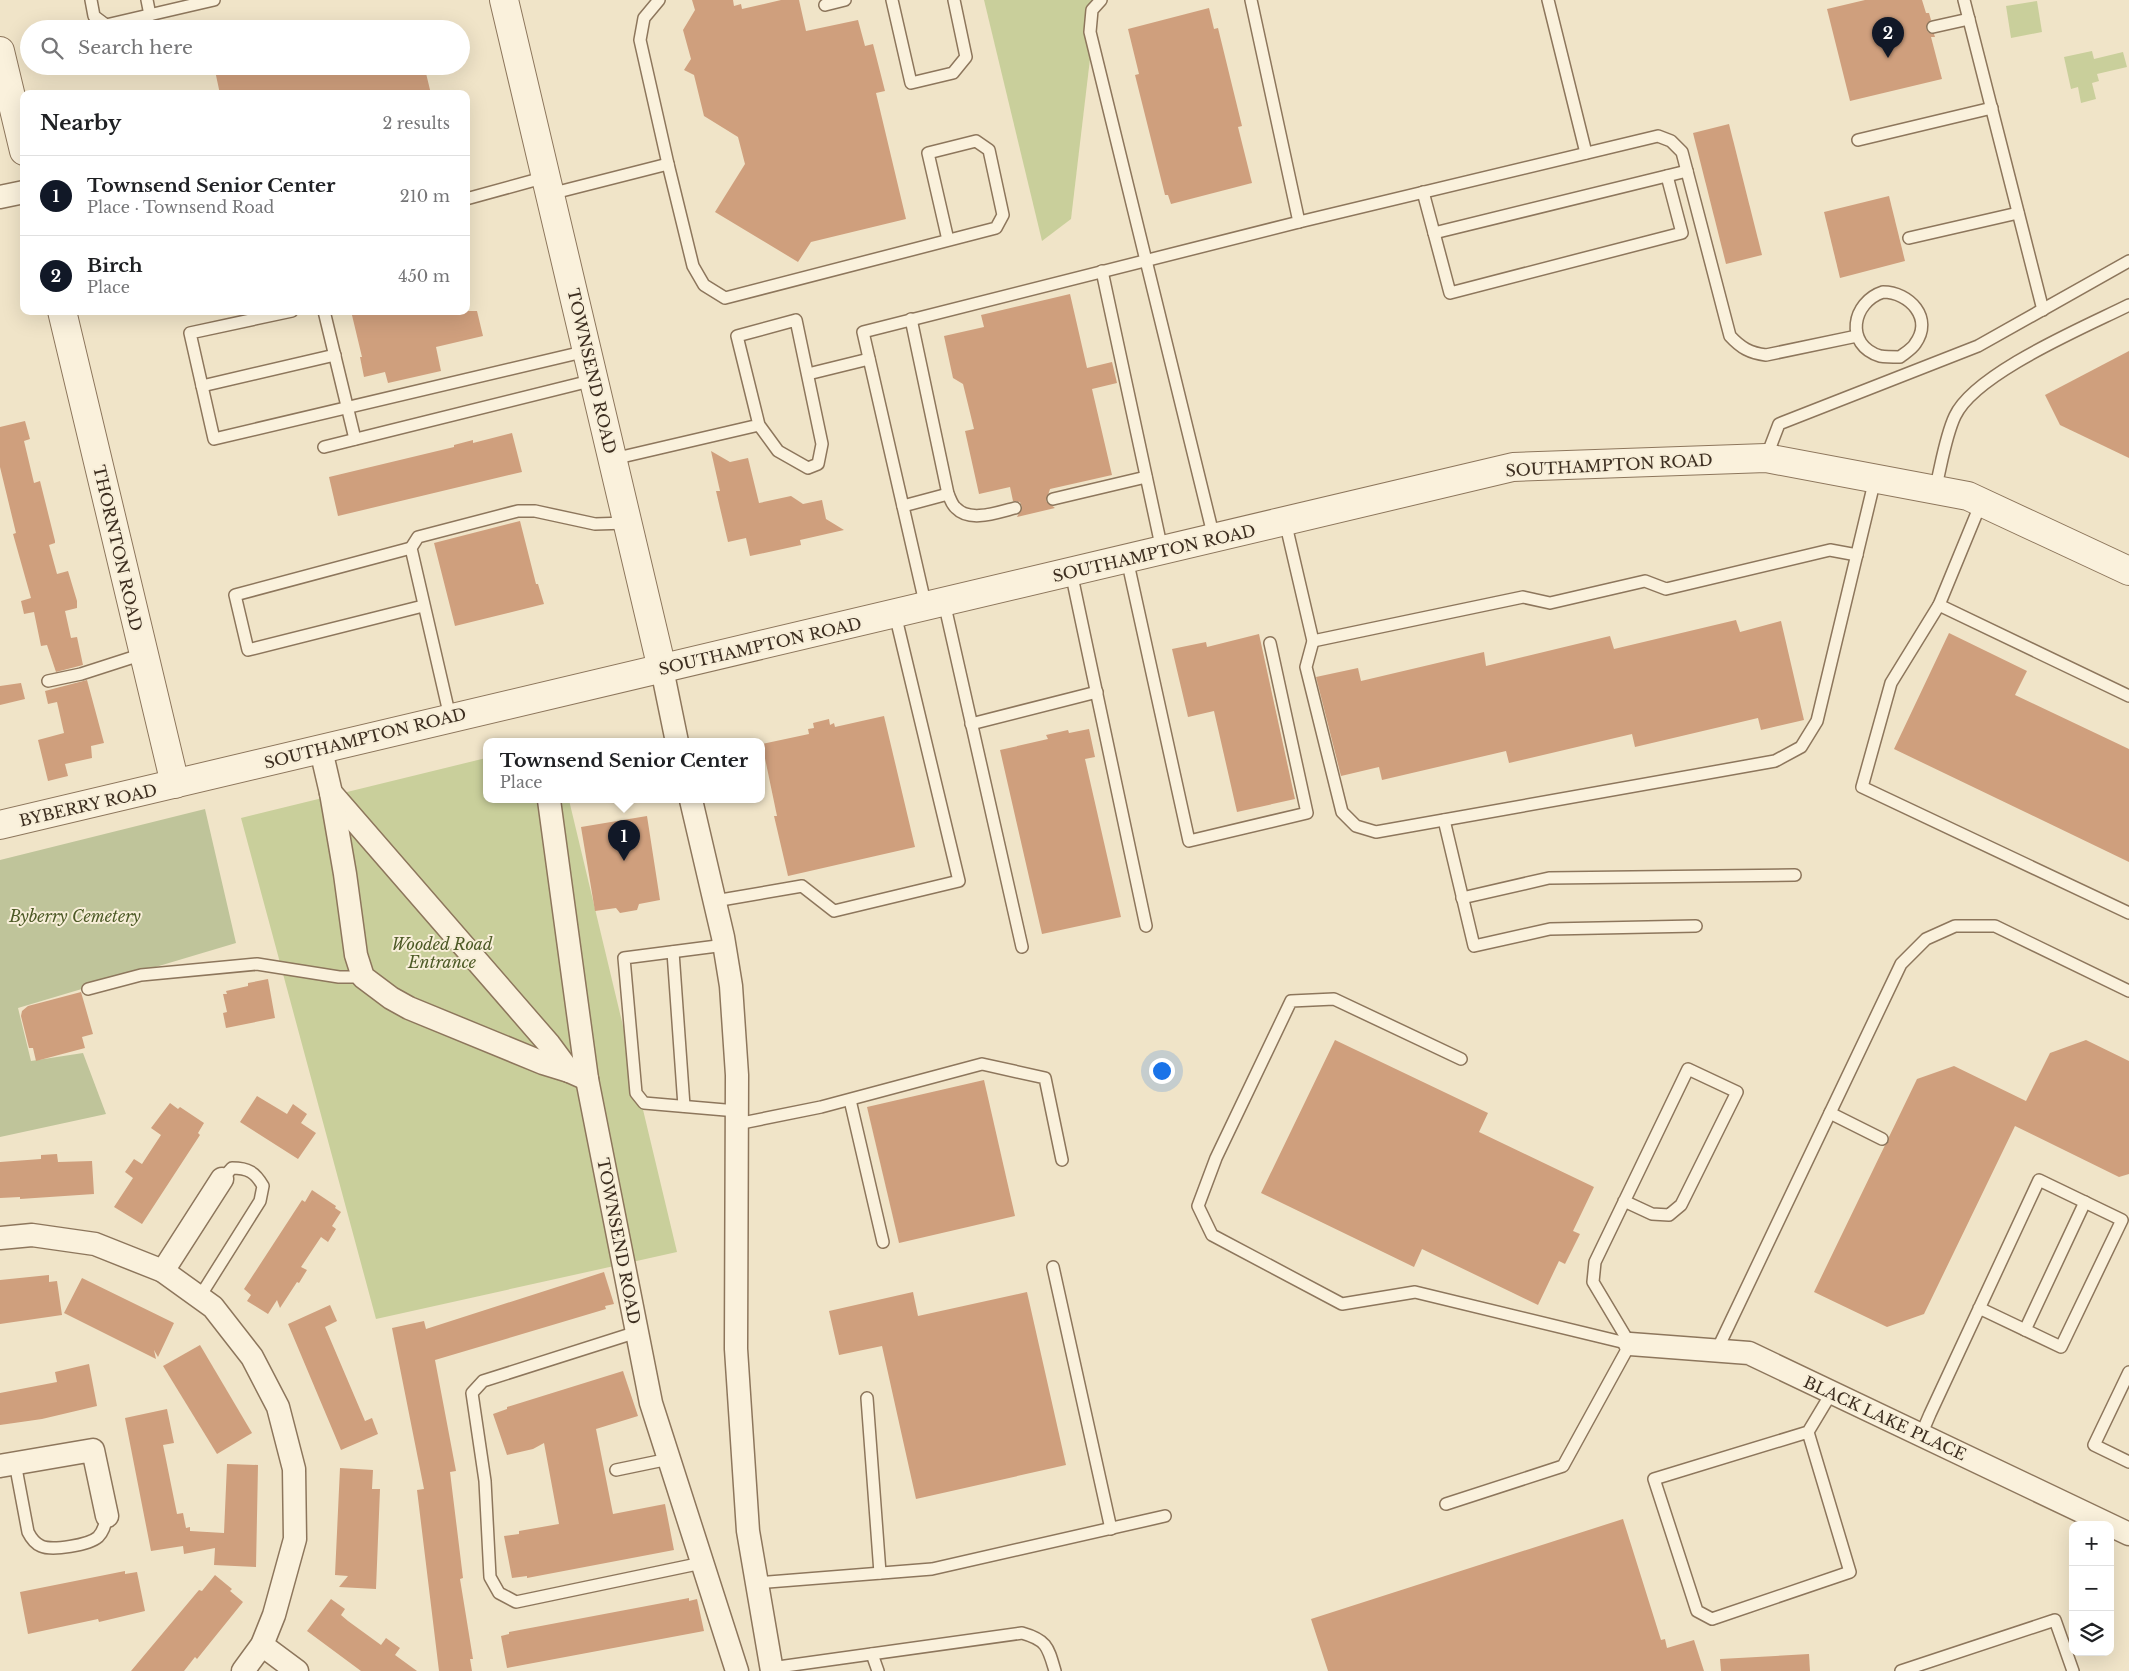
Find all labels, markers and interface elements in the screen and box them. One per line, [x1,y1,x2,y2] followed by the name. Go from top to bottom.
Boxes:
[1872,17,1904,58] pin: 2
[20,20,470,75] search box
[38,34,66,62] icon: search
[78,36,193,59] text: Search here
[40,110,121,136] text: Nearby
[382,113,450,133] text: 2 results
[87,174,336,197] text: Townsend Senior Center
[53,186,59,206] text: 1
[400,186,450,206] text: 210 m
[87,197,274,217] text: Place · Townsend Road
[87,254,143,277] text: Birch
[51,266,61,286] text: 2
[398,266,450,286] text: 450 m
[87,277,130,297] text: Place
[563,286,621,456] street label: TOWNSEND ROAD
[1505,450,1713,480] street label: SOUTHAMPTON ROAD
[89,463,147,633] street label: THORNTON ROAD
[1051,520,1257,586] street label: SOUTHAMPTON ROAD
[657,613,863,679] street label: SOUTHAMPTON ROAD
[262,703,468,773] street label: SOUTHAMPTON ROAD
[483,738,765,803] popup
[500,749,748,772] text: Townsend Senior Center
[500,772,543,792] text: Place
[17,779,159,831] street label: BYBERRY ROAD
[608,820,640,861] pin: 1
[8,906,142,926] park label: Byberry Cemetery
[392,934,493,972] park label: Wooded Road Entrance
[1149,1058,1175,1084] your location
[593,1156,645,1326] street label: TOWNSEND ROAD
[1801,1372,1969,1464] street label: BLACK LAKE PLACE
[2069,1521,2114,1656] map controls
[2069,1521,2114,1566] button: +
[2069,1566,2114,1611] button: −
[2069,1611,2114,1656] button: layers

